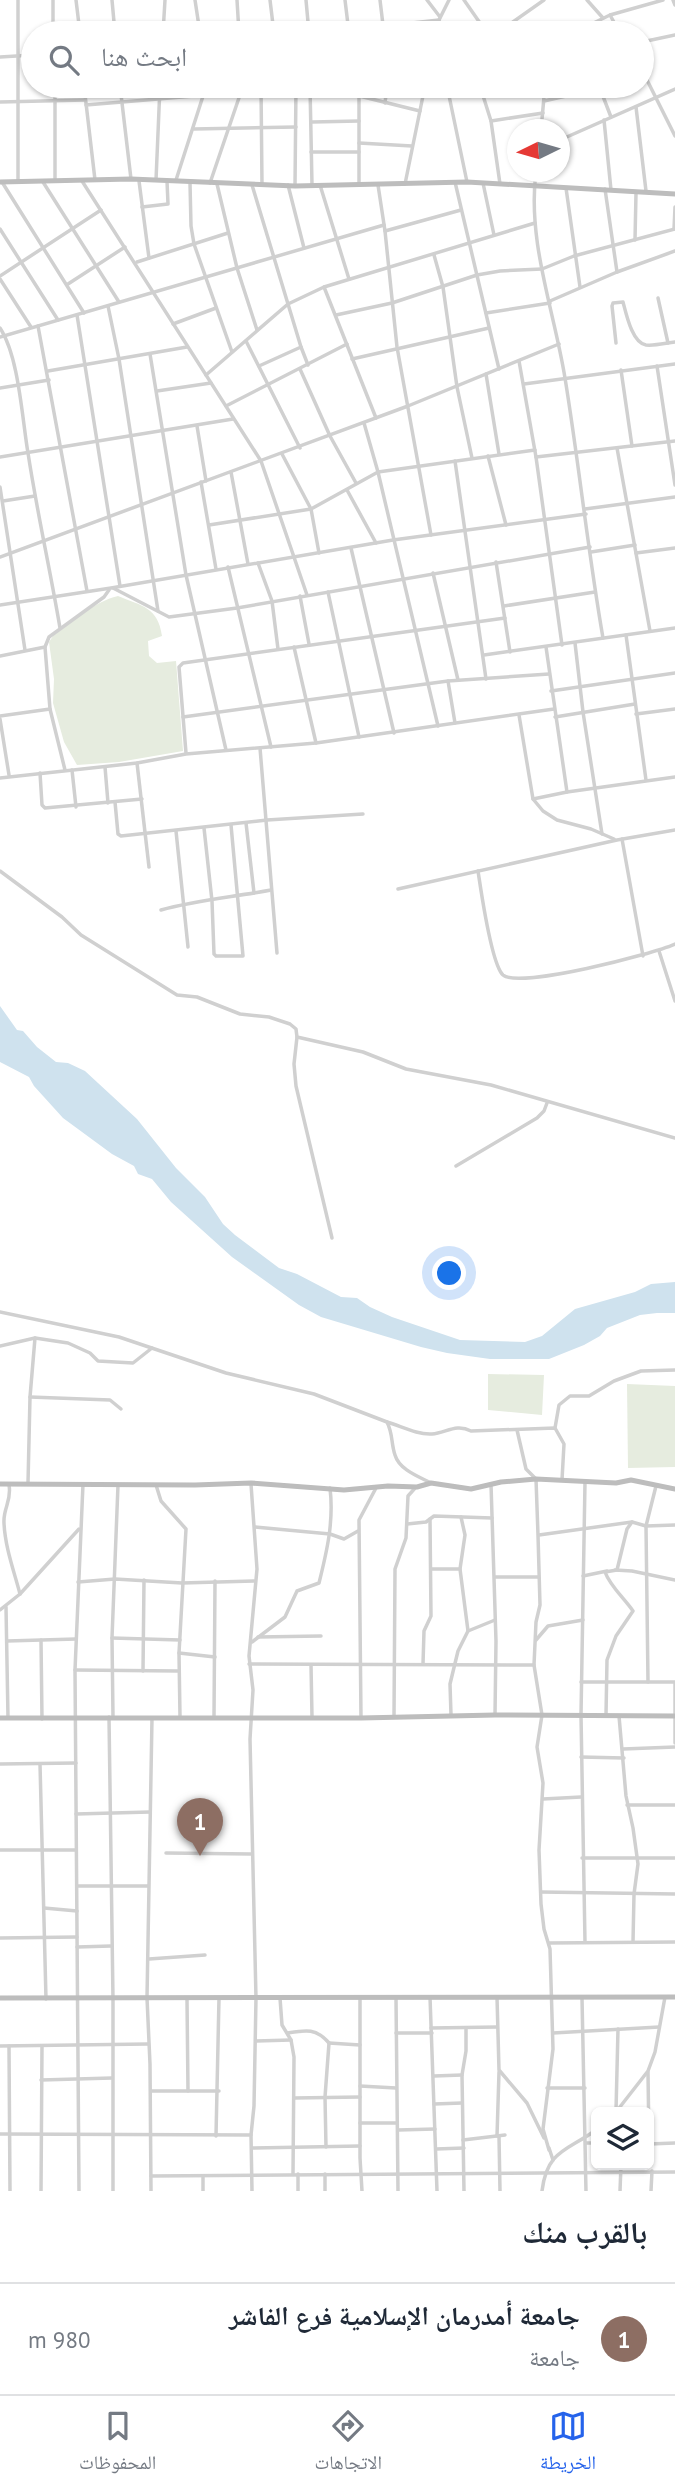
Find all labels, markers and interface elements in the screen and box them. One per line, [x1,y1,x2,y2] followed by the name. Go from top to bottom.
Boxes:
[21,21,654,98] search box
[101,40,187,73] text: ابحث هنا
[45,41,83,79] icon: search
[507,119,570,182] north arrow
[432,1256,466,1290] your location
[177,1798,223,1856] pin: 1
[591,2107,654,2170] map controls
[591,2107,654,2170] button: layers
[522,2212,647,2251] text: بالقرب منك
[229,2299,580,2332] text: جامعة أمدرمان الإسلامية فرع الفاشر
[28,2325,90,2354] text: 980 m
[617,2325,631,2354] text: 1
[529,2343,580,2372] text: جامعة
[79,2407,156,2481] tab: المحفوظات
[314,2407,382,2481] tab: الاتجاهات
[540,2407,596,2481] tab: الخريطة

